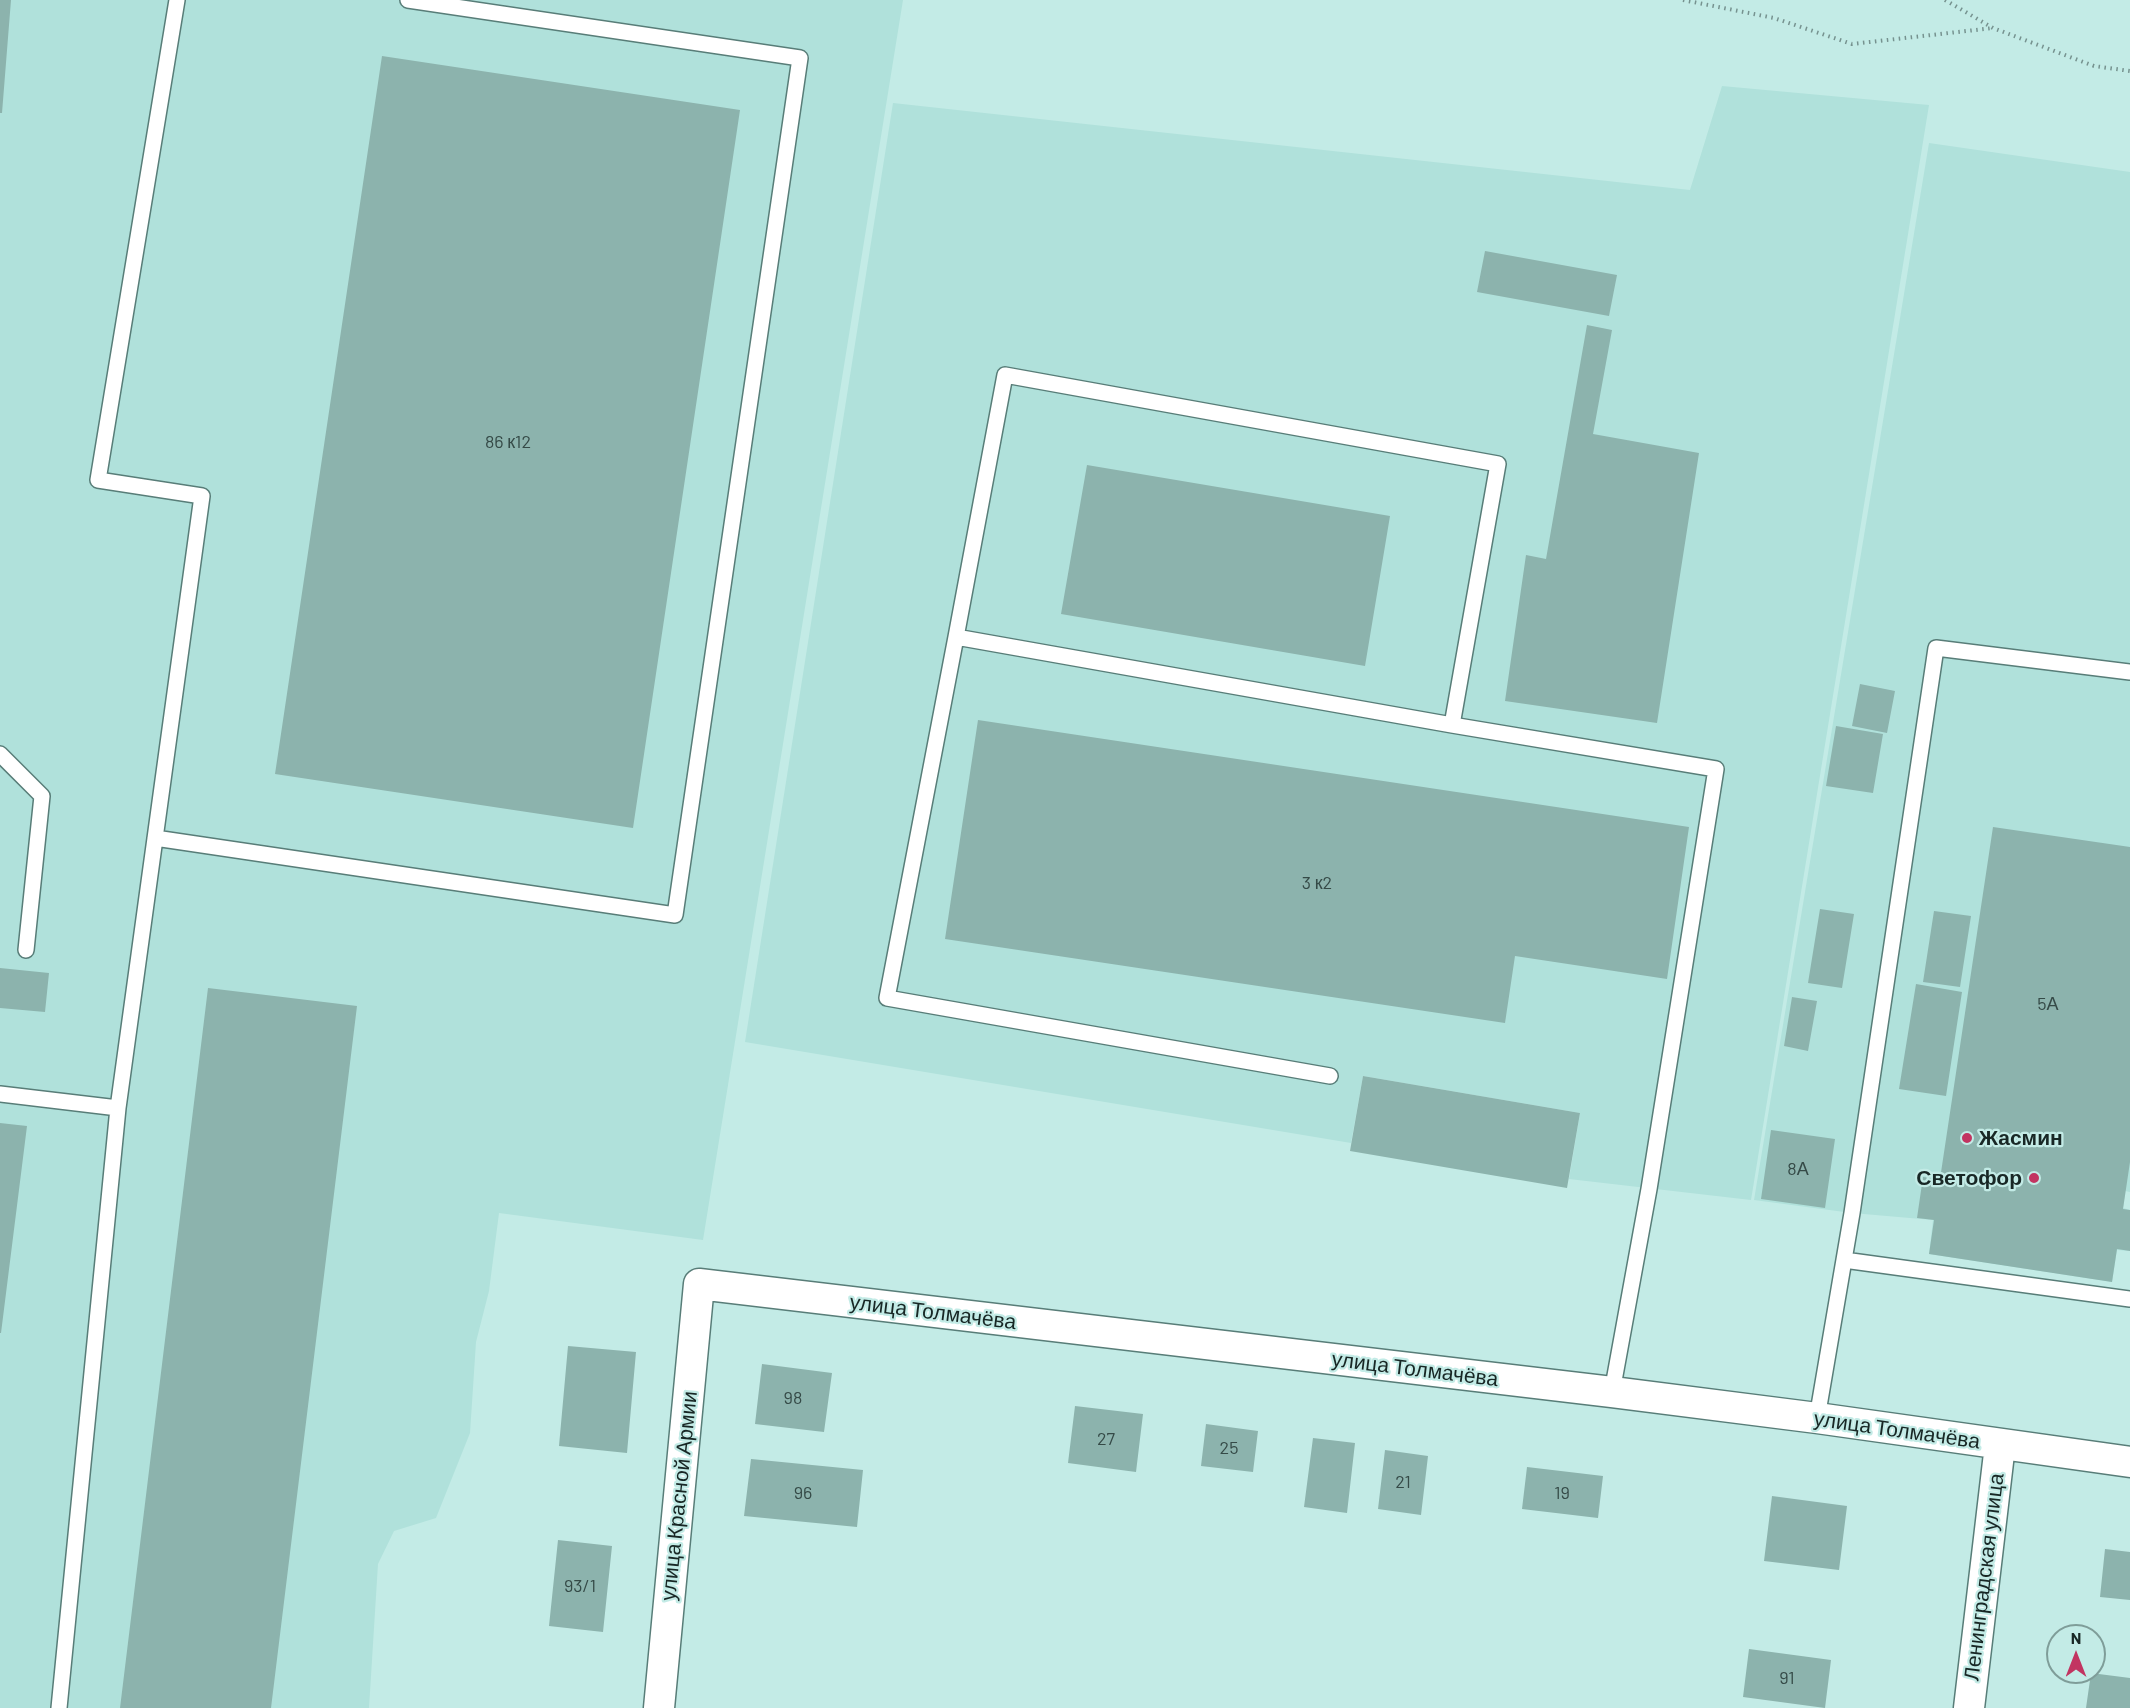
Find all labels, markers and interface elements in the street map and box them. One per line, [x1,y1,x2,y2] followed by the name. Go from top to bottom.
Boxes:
[485,431,531,453] house number: 86 к12
[1302,872,1332,894] house number: 3 к2
[2037,993,2059,1015] house number: 5А
[1979,1125,2063,1151] place label: Жасмин
[1960,1131,1974,1145] marker: Жасмин
[1787,1158,1809,1180] house number: 8А
[1916,1165,2022,1191] place label: Светофор
[2027,1171,2041,1185] marker: Светофор
[848,1289,1018,1335] street label: улица Толмачёва
[1330,1346,1500,1392] street label: улица Толмачёва
[784,1387,802,1409] house number: 98
[655,1390,703,1602] street label: улица Красной Армии
[1812,1406,1982,1454] street label: улица Толмачёва
[1097,1428,1115,1450] house number: 27
[1220,1437,1238,1459] house number: 25
[1395,1471,1411,1493] house number: 21
[1959,1472,2009,1682] street label: Ленинградская улица
[794,1482,812,1504] house number: 96
[1554,1482,1570,1504] house number: 19
[564,1575,596,1597] house number: 93/1
[2046,1624,2106,1684] north arrow
[2071,1628,2081,1647] text: N
[1779,1667,1795,1689] house number: 91

